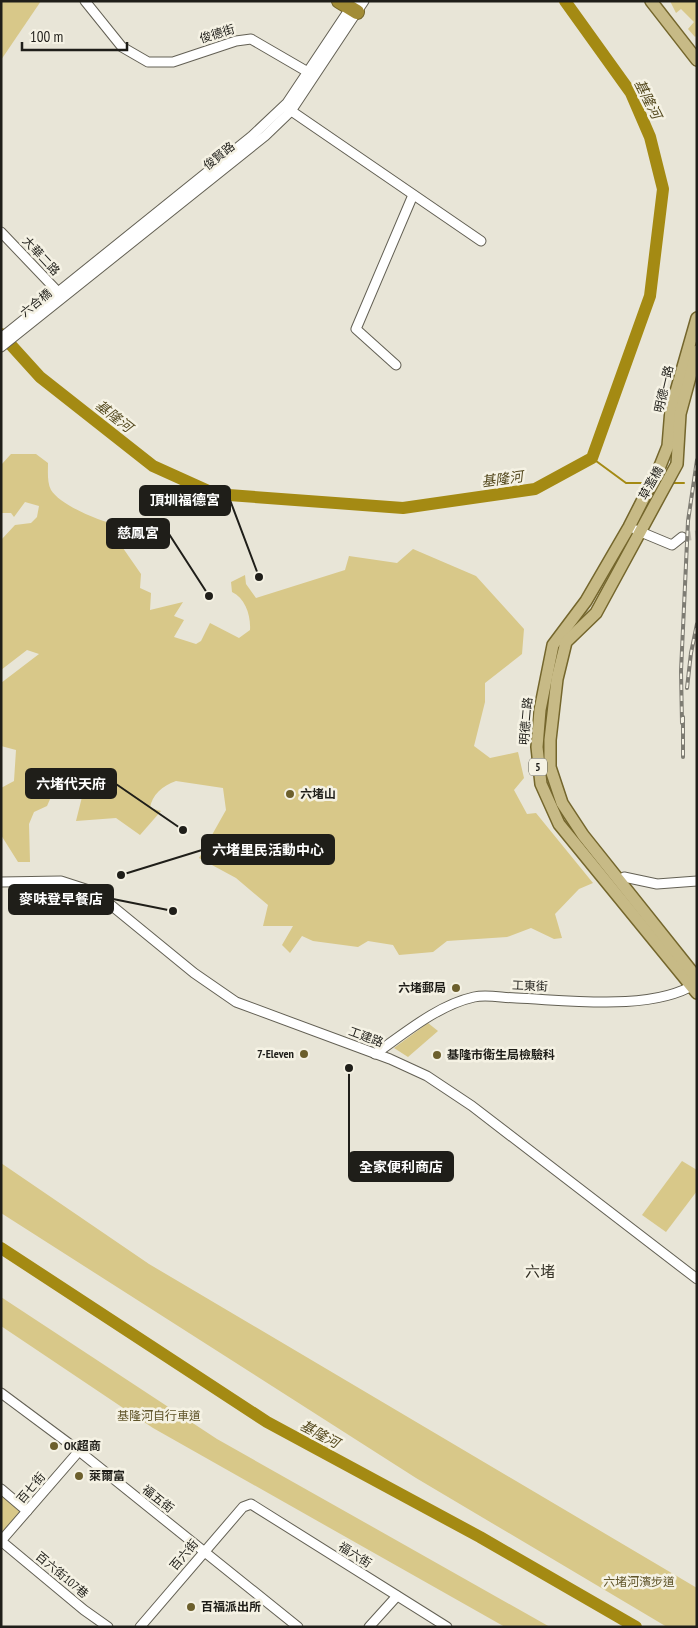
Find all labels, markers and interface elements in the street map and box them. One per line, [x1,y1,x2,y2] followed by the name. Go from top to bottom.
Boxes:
[22,20,128,52] scale bar
[197,21,236,46] street label: 俊德街
[30,27,63,46] text: 100 m
[630,76,667,124] water label: 基隆河
[200,138,237,173] street label: 俊賢路
[20,233,63,278] street label: 大華二路
[17,285,54,320] street label: 六合橋
[651,364,676,414] street label: 明德一路
[92,396,138,438] water label: 基隆河
[635,463,666,502] street label: 草濫橋
[480,467,527,491] water label: 基隆河
[140,486,230,515] callout: 頂圳福德宮
[150,491,220,509] text: 頂圳福德宮
[107,519,169,548] callout: 慈鳳宮
[117,524,159,542] text: 慈鳳宮
[516,696,535,746] street label: 明德二路
[529,759,547,776] road number: 5
[26,769,116,798] callout: 六堵代天府
[36,775,106,793] text: 六堵代天府
[300,786,336,801] place label: 六堵山
[284,788,296,800] marker: 六堵山
[202,835,334,864] callout: 六堵里民活動中心
[212,841,324,859] text: 六堵里民活動中心
[9,885,113,914] callout: 麥味登早餐店
[19,890,103,908] text: 麥味登早餐店
[512,977,548,994] street label: 工東街
[398,980,446,995] place label: 六堵郵局
[450,982,462,994] marker: 六堵郵局
[347,1023,386,1050] street label: 工建路
[257,1046,294,1061] place label: 7-Eleven
[447,1047,555,1062] place label: 基隆市衛生局檢驗科
[298,1048,310,1060] marker: 7-Eleven
[431,1049,443,1061] marker: 基隆市衛生局檢驗科
[349,1152,453,1181] callout: 全家便利商店
[359,1158,443,1176] text: 全家便利商店
[525,1262,555,1281] district label: 六堵
[117,1408,201,1423] park label: 基隆河自行車道
[297,1416,345,1453] water label: 基隆河
[64,1438,101,1453] place label: OK超商
[48,1440,60,1452] marker: OK超商
[89,1468,125,1483] place label: 萊爾富
[13,1469,48,1506] street label: 百七街
[73,1470,85,1482] marker: 萊爾富
[140,1482,177,1516] street label: 福五街
[166,1536,201,1573] street label: 百六街
[336,1539,375,1570] street label: 福六街
[33,1548,92,1601] street label: 百六街107巷
[603,1574,675,1589] park label: 六堵河濱步道
[201,1599,261,1614] place label: 百福派出所
[185,1601,197,1613] marker: 百福派出所

